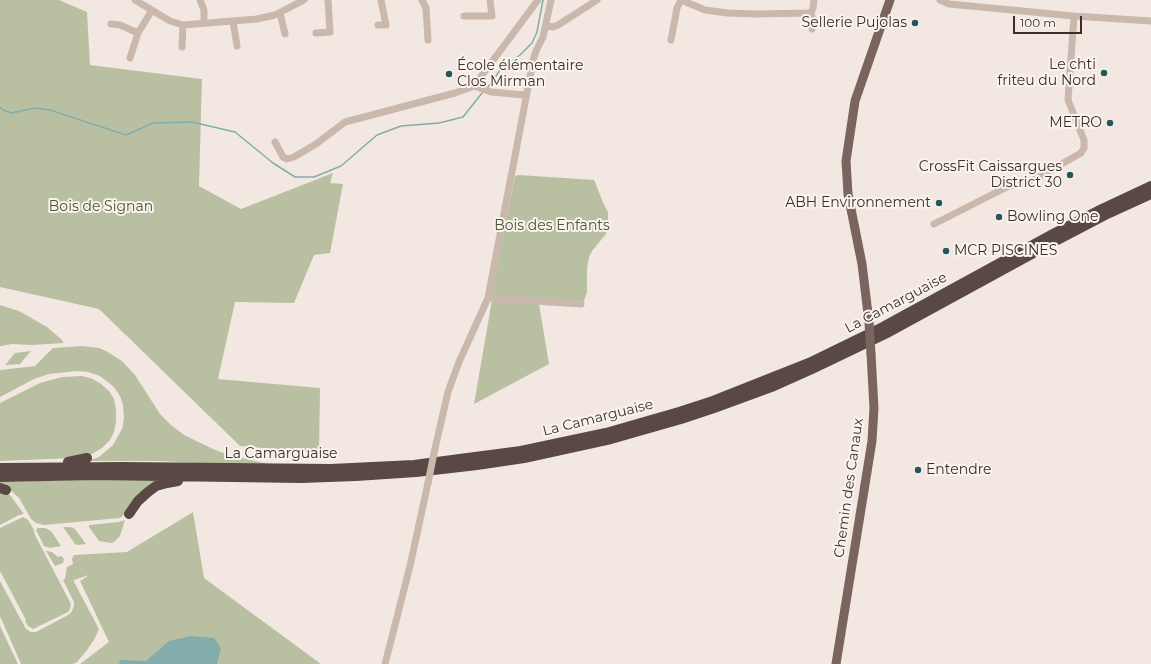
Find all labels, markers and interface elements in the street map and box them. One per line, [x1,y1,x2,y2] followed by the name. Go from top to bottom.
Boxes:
[1015,8,1084,34] scale bar
[802,15,907,31] place label: Sellerie Pujolas
[1020,15,1056,30] text: 100 m
[910,18,920,28] marker: Sellerie Pujolas
[997,57,1096,90] place label: Le chti friteu du Nord
[457,58,583,90] place label: École élémentaire Clos Mirman
[1099,68,1109,78] marker: Le chti friteu du Nord
[444,69,454,79] marker: École élémentaire Clos Mirman
[1049,115,1102,131] place label: METRO
[1105,118,1115,128] marker: METRO
[919,159,1062,192] place label: CrossFit Caissargues District 30
[1065,170,1075,180] marker: CrossFit Caissargues District 30
[785,195,931,211] place label: ABH Environnement
[934,198,944,208] marker: ABH Environnement
[49,199,153,215] park label: Bois de Signan
[1007,209,1098,225] place label: Bowling One
[994,212,1004,222] marker: Bowling One
[494,218,610,234] park label: Bois des Enfants
[954,243,1057,259] place label: MCR PISCINES
[941,246,951,256] marker: MCR PISCINES
[842,269,950,337] street label: La Camarguaise
[541,396,655,440] street label: La Camarguaise
[831,417,867,559] street label: Chemin des Canaux
[224,446,338,462] street label: La Camarguaise
[926,462,992,478] place label: Entendre
[913,465,923,475] marker: Entendre

